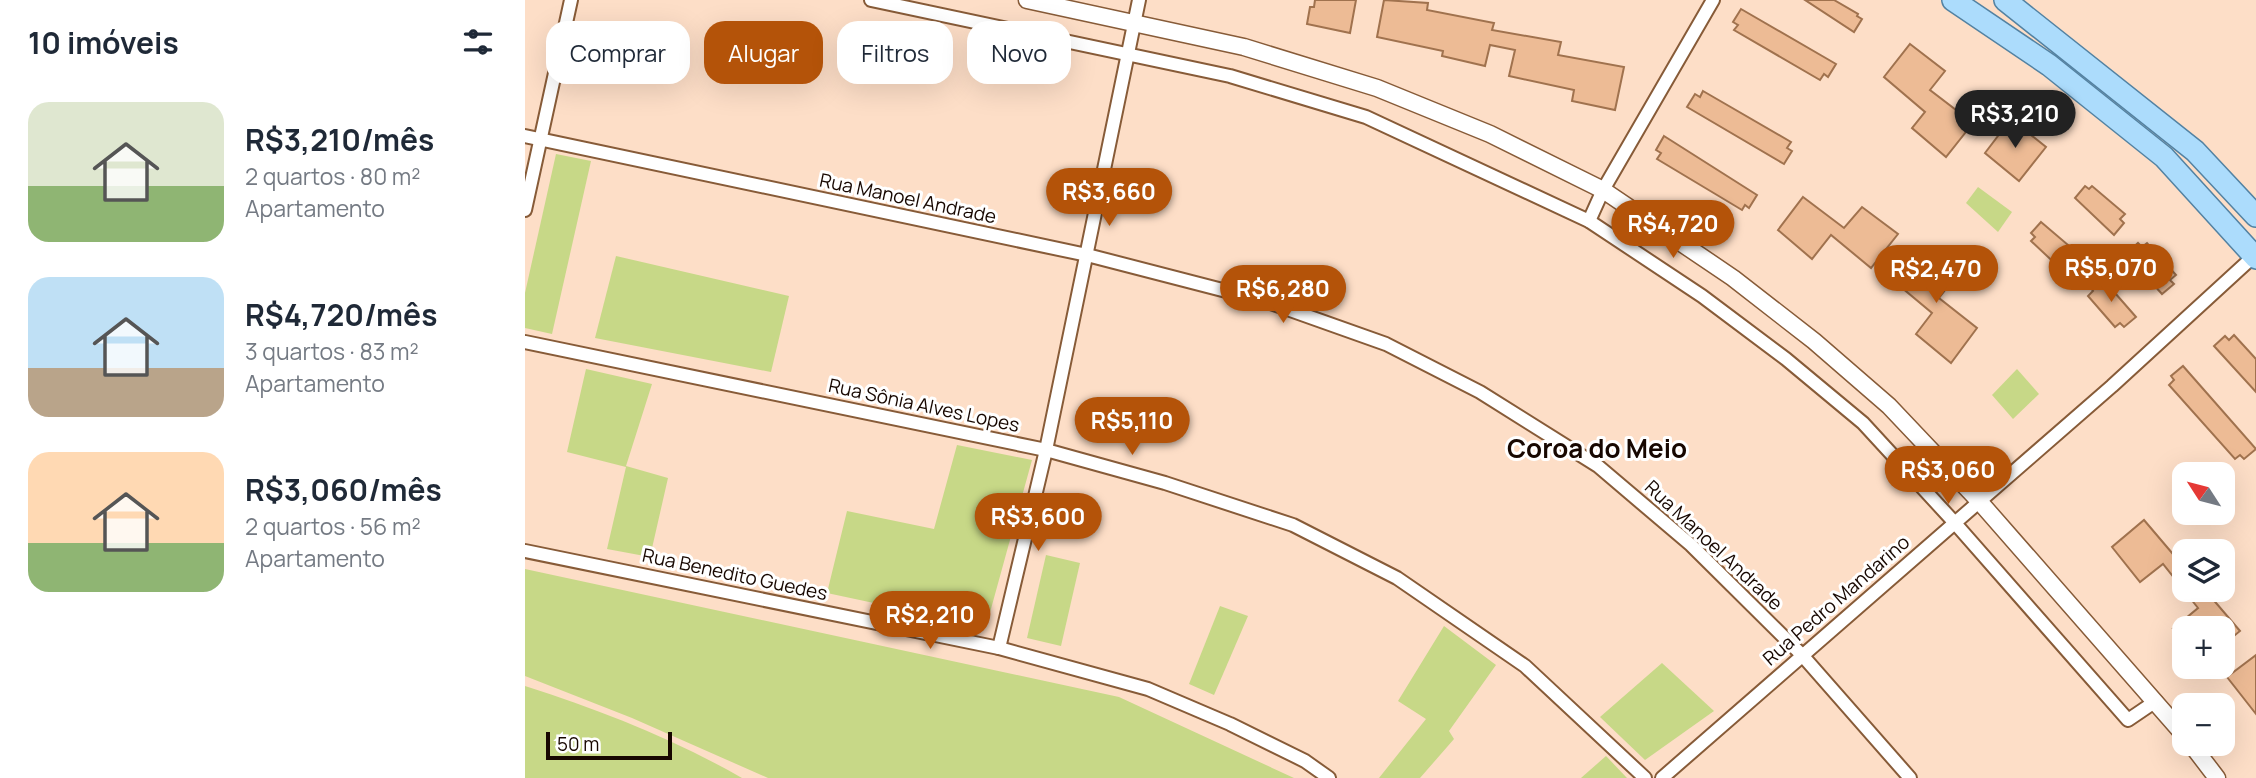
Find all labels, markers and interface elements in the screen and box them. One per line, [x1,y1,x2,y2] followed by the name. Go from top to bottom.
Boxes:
[546,21,690,84] chip: Comprar
[704,21,823,84] chip: Alugar
[837,21,953,84] chip: Filtros
[967,21,1071,84] chip: Novo
[28,22,179,63] text: 10 imóveis
[459,23,497,61] icon: filters
[1950,90,2080,150] pin: R$3,210
[1971,97,2059,129] text: R$3,210
[245,119,434,160] text: R$3,210/mês
[84,130,168,214] icon: home
[245,160,420,192] text: 2 quartos · 80 m²
[817,167,999,229] street label: Rua Manoel Andrade
[1044,168,1174,228] pin: R$3,660
[1062,175,1156,207] text: R$3,660
[245,192,385,224] text: Apartamento
[1608,201,1738,260] pin: R$4,720
[1627,207,1719,239] text: R$4,720
[2046,244,2176,304] pin: R$5,070
[1871,246,2001,305] pin: R$2,470
[2065,251,2157,283] text: R$5,070
[1890,252,1982,284] text: R$2,470
[1218,266,1348,325] pin: R$6,280
[1236,272,1330,304] text: R$6,280
[245,294,437,335] text: R$4,720/mês
[84,305,168,389] icon: home
[245,335,419,367] text: 3 quartos · 83 m²
[245,367,385,399] text: Apartamento
[826,372,1022,438] street label: Rua Sônia Alves Lopes
[1067,398,1197,457] pin: R$5,110
[1091,404,1173,436] text: R$5,110
[1507,430,1687,466] district label: Coroa do Meio
[1883,447,2013,506] pin: R$3,060
[1901,453,1995,485] text: R$3,060
[2172,462,2235,525] north arrow
[2172,462,2235,756] map controls
[245,469,442,510] text: R$3,060/mês
[1639,474,1789,616] street label: Rua Manoel Andrade
[84,480,168,564] icon: home
[973,494,1103,553] pin: R$3,600
[991,500,1085,532] text: R$3,600
[245,510,421,542] text: 2 quartos · 56 m²
[1757,529,1915,671] street label: Rua Pedro Mandarino
[2172,539,2235,602] button: layers
[245,542,385,574] text: Apartamento
[640,542,830,606] street label: Rua Benedito Guedes
[865,592,995,651] pin: R$2,210
[885,598,975,630] text: R$2,210
[2172,616,2235,679] button: +
[2172,693,2235,756] button: −
[546,729,672,761] scale bar
[557,731,599,757] text: 50 m

